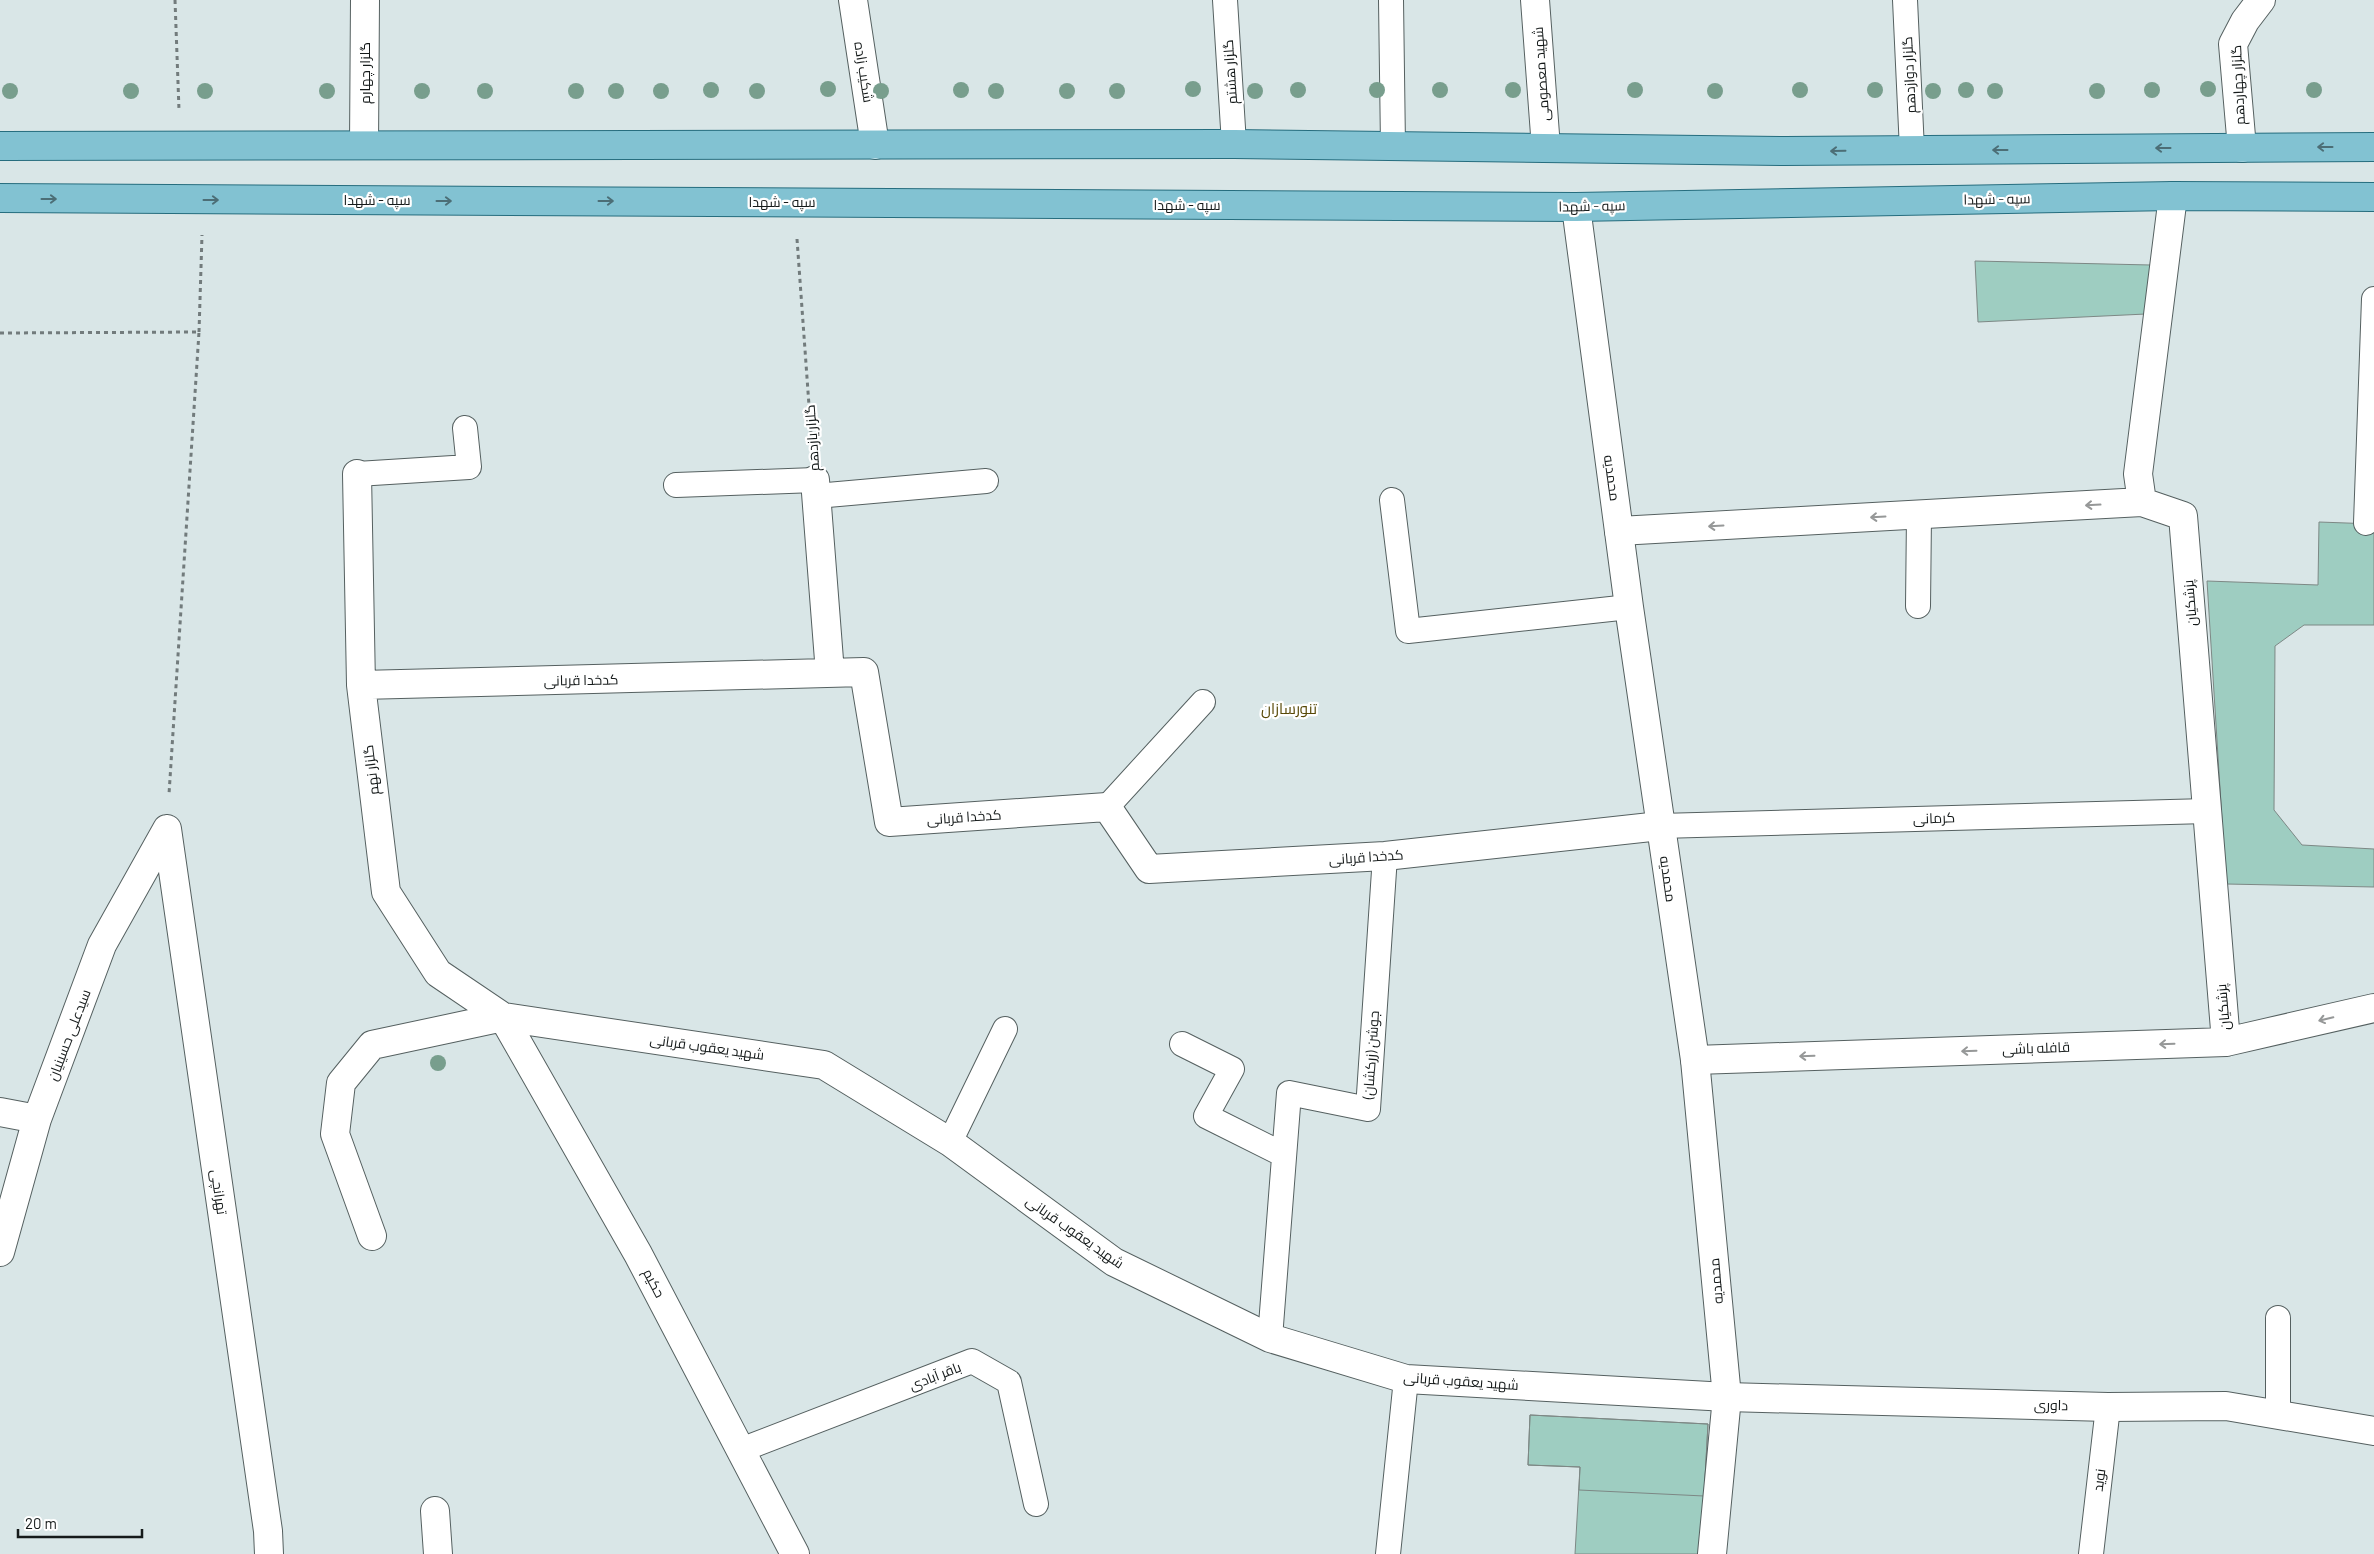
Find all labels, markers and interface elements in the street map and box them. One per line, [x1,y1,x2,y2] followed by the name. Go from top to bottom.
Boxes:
[1529,26,1552,122] street label: شهید معصومی
[1898,36,1921,114] street label: گلزار دوازدهم
[1219,39,1242,105] street label: گلزار هشتم
[851,40,878,104] street label: شکیب زاده
[356,42,375,104] street label: گلزار چهارم
[2227,44,2250,125] street label: گلزار چهاردهم
[2318,142,2334,152] one-way arrow
[2155,143,2172,153] one-way arrow
[1993,145,2009,155] one-way arrow
[1830,146,1846,156] one-way arrow
[1963,189,2031,210] street label: سپه - شهدا
[344,191,410,210] street label: سپه - شهدا
[749,193,815,212] street label: سپه - شهدا
[40,194,56,204] one-way arrow
[202,195,219,205] one-way arrow
[435,196,451,206] one-way arrow
[598,196,614,206] one-way arrow
[1154,196,1220,215] street label: سپه - شهدا
[1558,196,1626,217] street label: سپه - شهدا
[801,404,824,472] street label: گلزار یازدهم
[1601,454,1624,502] street label: محمدیه
[2085,501,2101,510] one-way arrow
[1870,512,1886,521] one-way arrow
[1708,521,1724,530] one-way arrow
[2179,579,2202,627] street label: پزشکیان
[543,670,619,689] street label: کدخدا قربانی
[1261,699,1317,719] district label: تنورسازان
[359,744,384,796] street label: گلزار نهم
[926,805,1002,828] street label: کدخدا قربانی
[1913,808,1955,827] street label: کرمانی
[1328,845,1404,868] street label: کدخدا قربانی
[1657,855,1680,903] street label: محمدیه
[2212,983,2235,1031] street label: پزشکیان
[43,987,94,1083] street label: سیدعلی حسینیان
[1359,1010,1382,1101] street label: جوشن (زرکشان)
[2319,1015,2335,1024] one-way arrow
[649,1030,765,1063] street label: شهید یعقوب قربانی
[2002,1038,2070,1057] street label: قافله باشی
[2159,1039,2175,1049] one-way arrow
[1961,1046,1977,1055] one-way arrow
[1799,1051,1815,1061] one-way arrow
[206,1168,231,1216] street label: تهرانچی
[1023,1192,1127,1272] street label: شهید یعقوب قربانی
[1705,1257,1726,1305] street label: محمدیه
[638,1265,669,1301] street label: حکیم
[906,1358,963,1393] street label: باقر آبادی
[1403,1368,1519,1393] street label: شهید یعقوب قربانی
[2034,1396,2068,1413] street label: داوری
[2089,1467,2108,1492] street label: نوید
[18,1506,141,1538] scale bar
[25,1514,57,1532] text: 20 m

